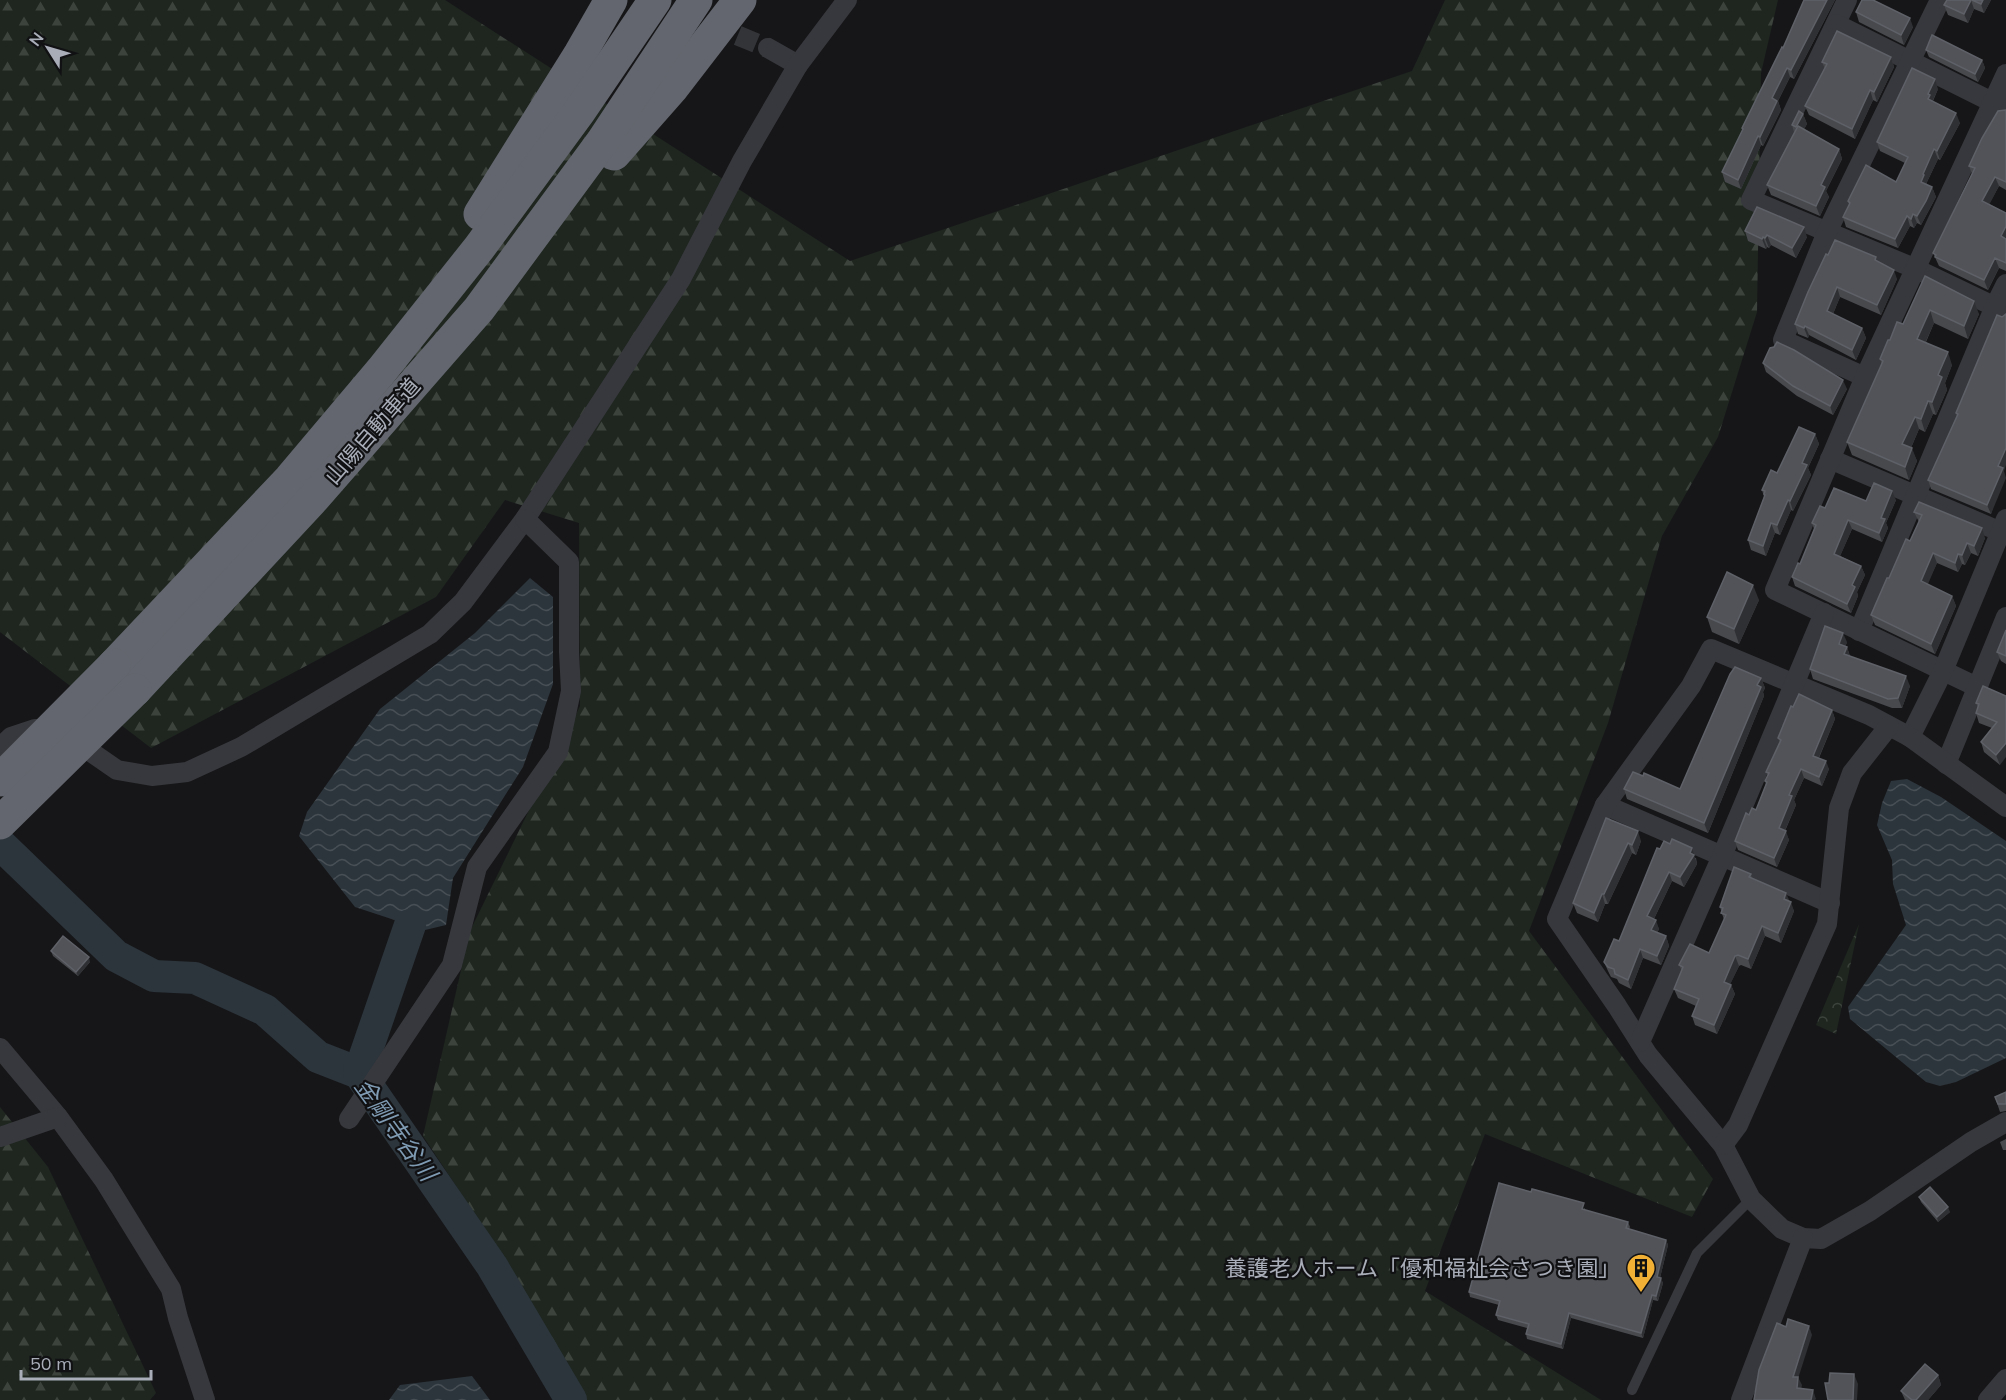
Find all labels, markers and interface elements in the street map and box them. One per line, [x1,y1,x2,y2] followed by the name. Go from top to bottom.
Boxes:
[18,18,78,78] north arrow
[24,28,48,50] text: N
[318,372,426,490] street label: 山陽自動車道
[349,1072,445,1189] water label: 金剛寺谷川
[1625,1252,1657,1294] building icon: 養護老人ホーム「優和福祉会さつき園」
[1225,1254,1620,1282] place label: 養護老人ホーム「優和福祉会さつき園」
[21,1343,152,1381] scale bar
[30,1352,72,1375] text: 50 m

